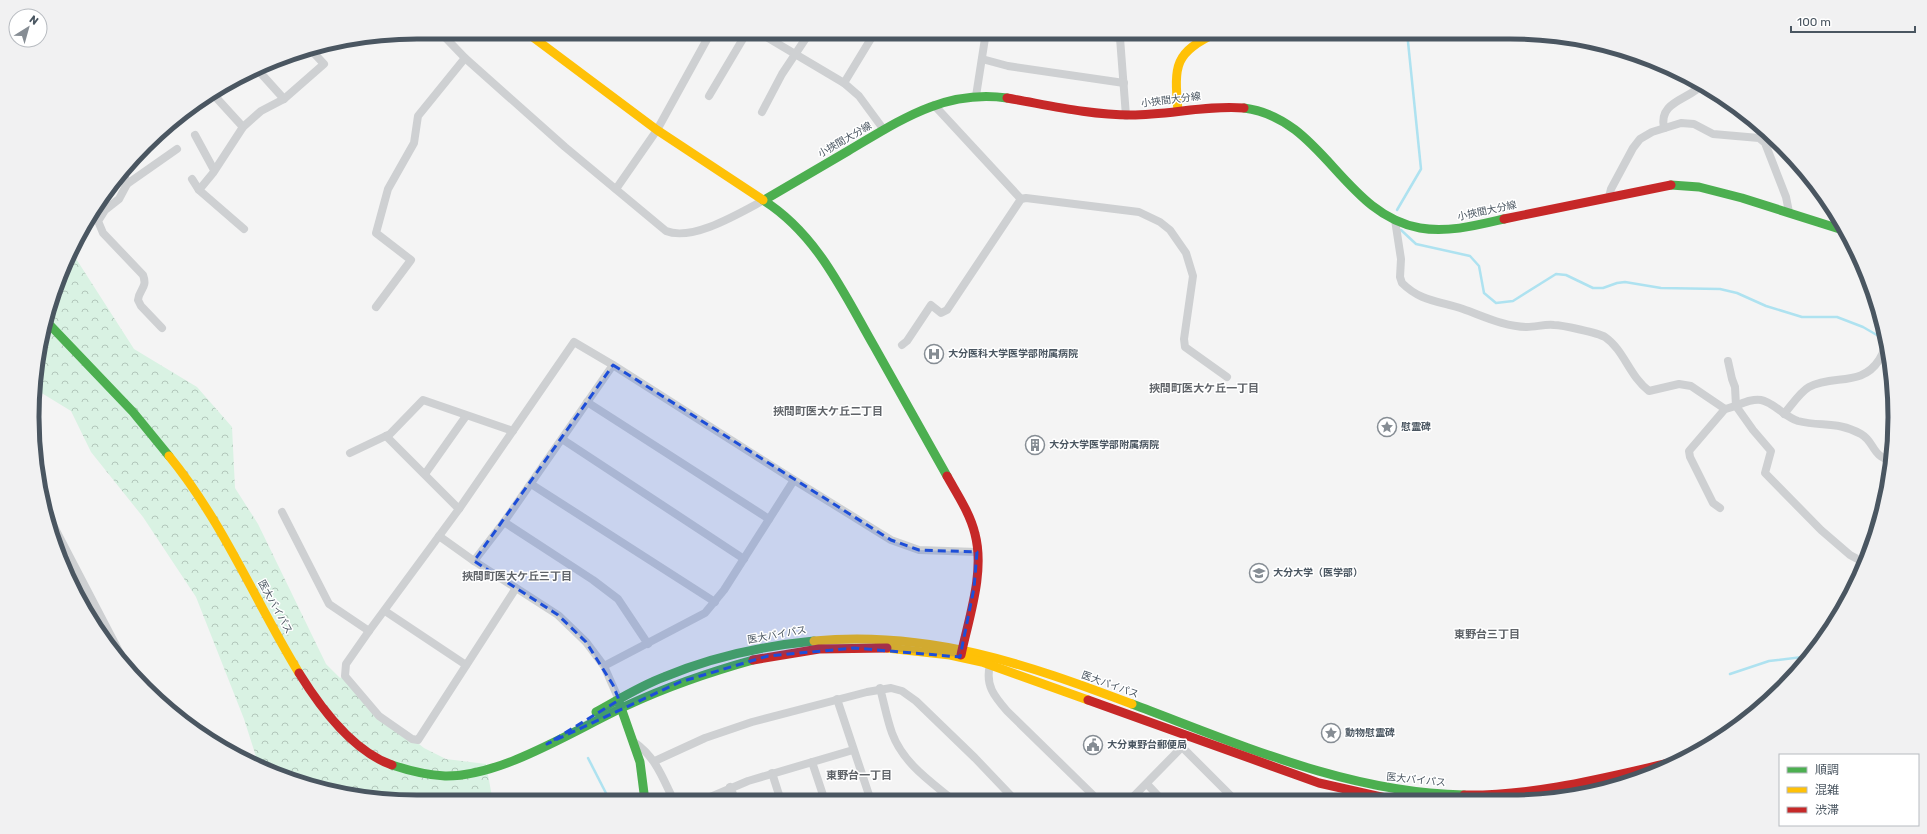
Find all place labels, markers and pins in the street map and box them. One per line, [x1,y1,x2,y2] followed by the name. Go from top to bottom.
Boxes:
[923,343,945,365] hospital icon: 大分医科大学医学部附属病院
[948,348,1078,360] place label: 大分医科大学医学部附属病院
[1376,416,1398,438] place icon: 慰霊碑
[1401,421,1431,433] place label: 慰霊碑
[1024,434,1046,456] building icon: 大分大学医学部附属病院
[1049,439,1159,451] place label: 大分大学医学部附属病院
[1248,562,1270,584] school or university icon: 大分大学（医学部）
[1273,567,1363,579] place label: 大分大学（医学部）
[1320,722,1342,744] place icon: 動物慰霊碑
[1345,727,1395,739] place label: 動物慰霊碑
[1082,734,1104,756] public building icon: 大分東野台郵便局
[1107,739,1187,751] place label: 大分東野台郵便局

